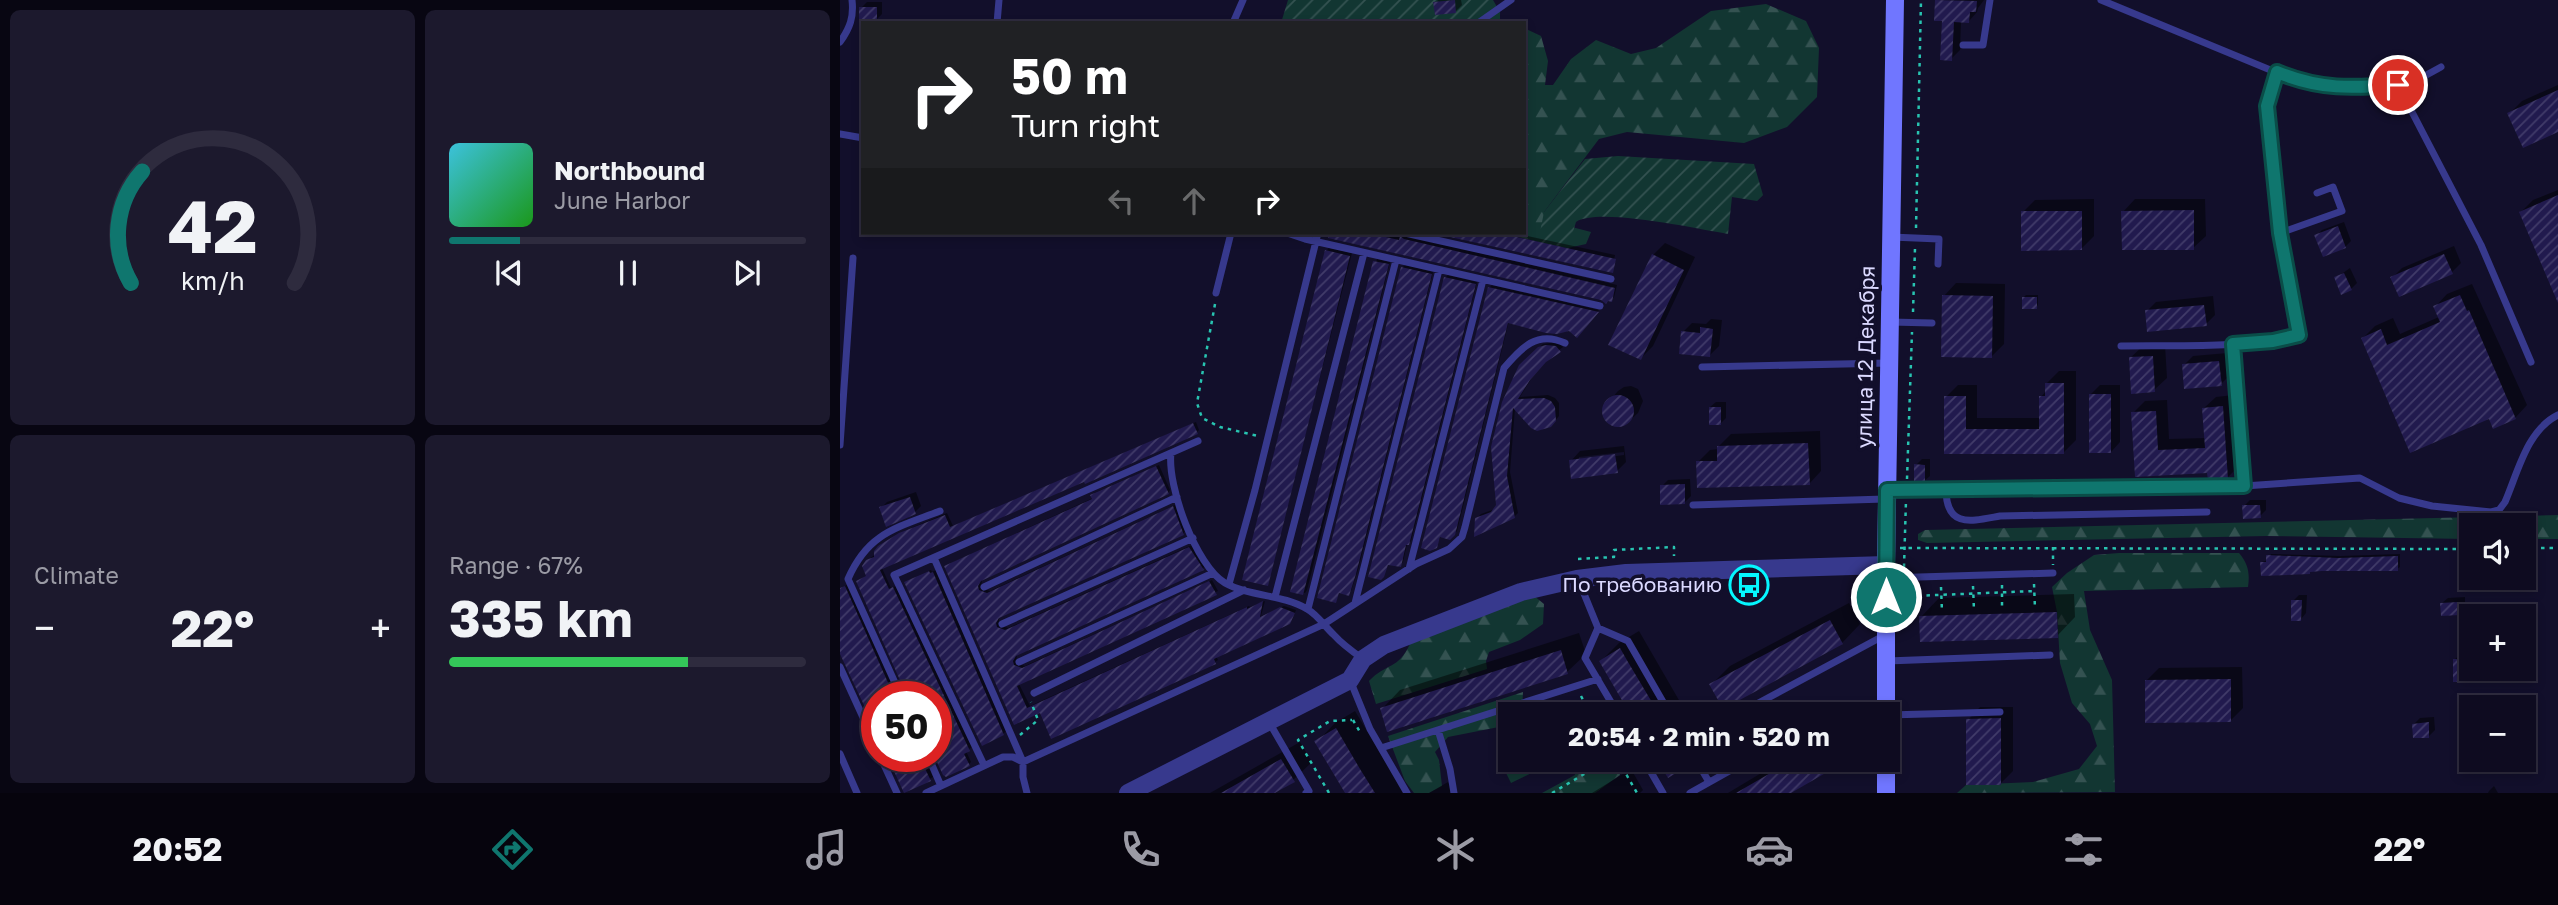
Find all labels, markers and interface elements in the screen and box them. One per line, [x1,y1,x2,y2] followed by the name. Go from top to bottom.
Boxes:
[1011,46,1128,105] text: 50 m
[896,49,987,140] icon: right
[2368,55,2428,115] pin
[2379,66,2417,104] icon: arrive
[1011,106,1160,144] text: Turn right
[554,155,705,186] text: Northbound
[1102,182,1140,220] icon: left
[1175,182,1213,220] icon: ahead
[1248,182,1286,220] icon: right
[168,183,257,270] text: 42
[554,186,690,214] text: June Harbor
[490,254,528,292] icon: previous
[609,254,647,292] icon: pause
[728,254,766,292] icon: next
[181,265,244,296] text: km/h
[1850,265,1880,449] street label: улица 12 Декабря
[2459,513,2536,772] map controls
[2459,513,2536,590] button: sound
[449,551,583,579] text: Range · 67%
[1849,560,1923,634] position arrow
[34,561,119,589] text: Climate
[1728,564,1770,606] bus stop icon: По требованию
[1562,571,1722,597] place label: По требованию
[449,586,633,648] text: 335 km
[171,596,254,658] text: 22°
[2459,604,2536,681] button: +
[34,605,55,650] text: −
[370,605,391,650] text: +
[861,681,952,772] speed limit sign: 50
[2459,695,2536,772] button: −
[1568,721,1830,752] text: 20:54 · 2 min · 520 m
[488,825,537,874] icon: directions
[802,825,851,874] icon: music
[1116,825,1165,874] icon: phone
[1431,825,1480,874] icon: climate
[1745,825,1794,874] icon: car
[2059,825,2108,874] icon: filters
[133,830,222,868] text: 20:52
[2374,830,2425,868] text: 22°

